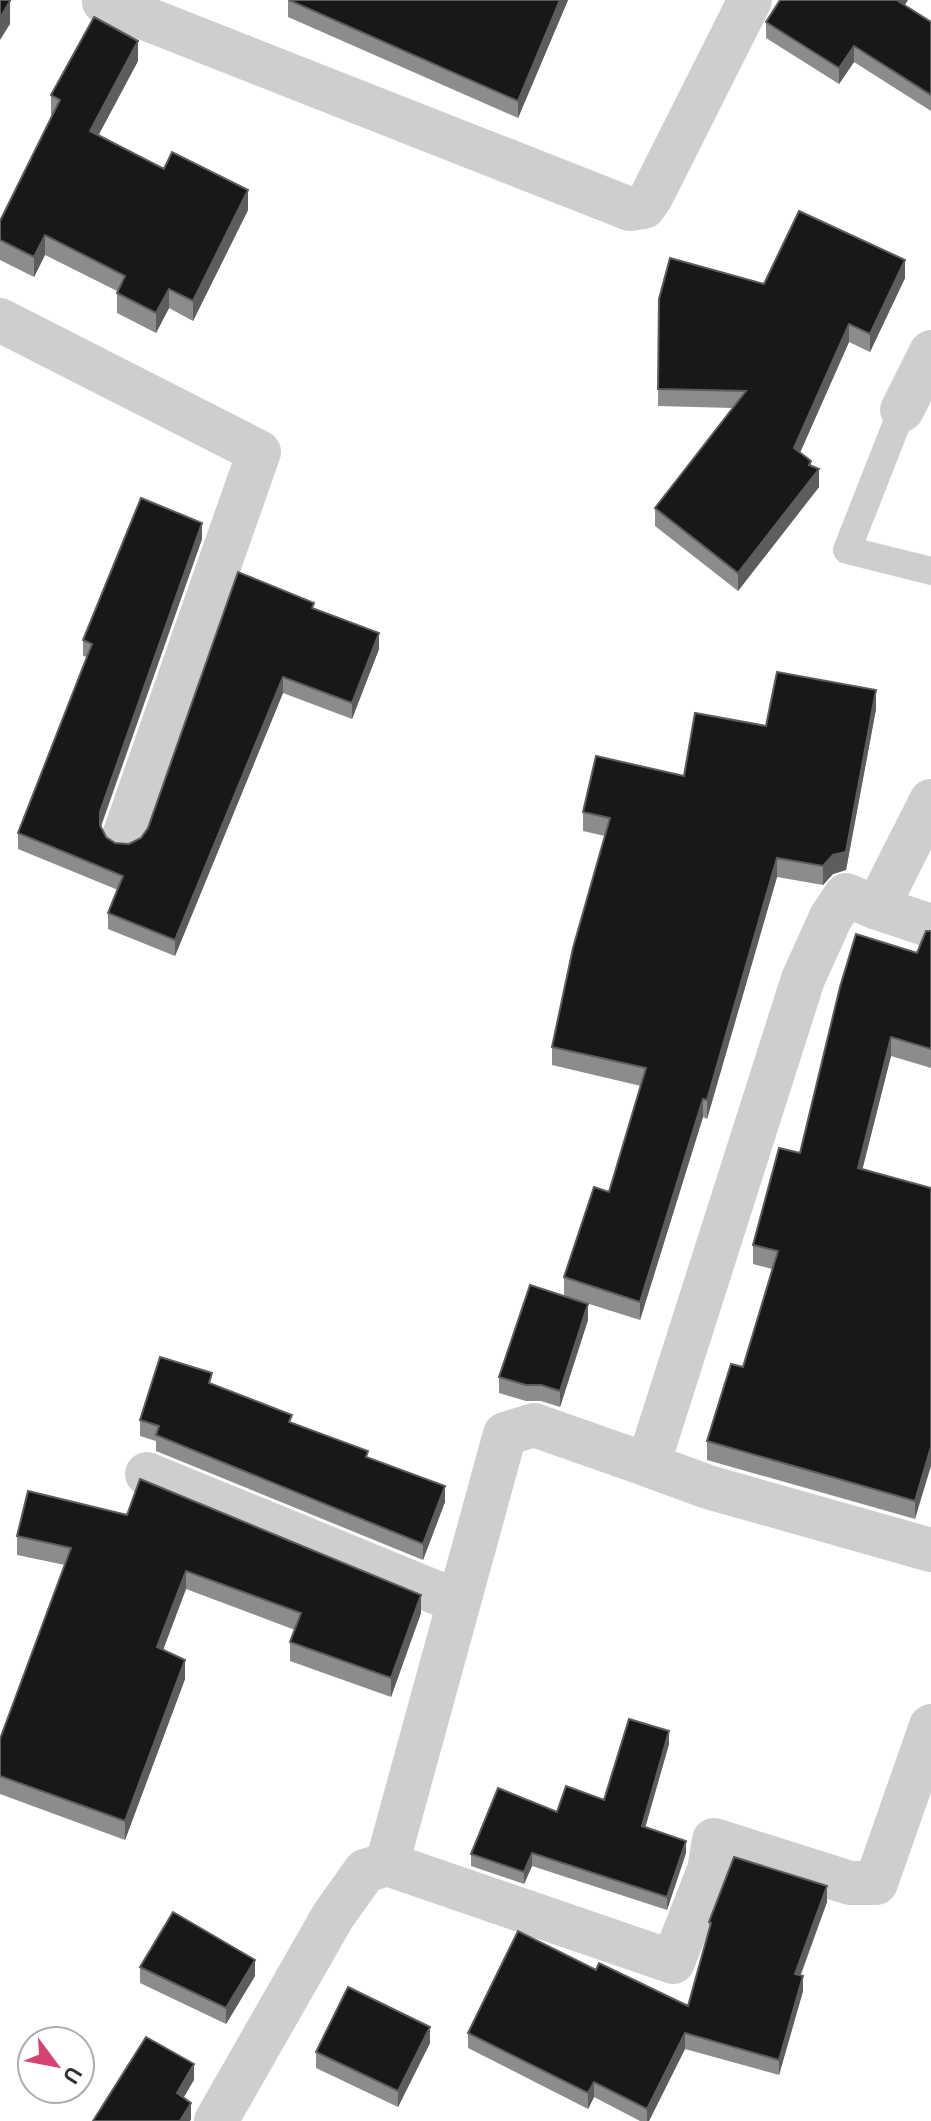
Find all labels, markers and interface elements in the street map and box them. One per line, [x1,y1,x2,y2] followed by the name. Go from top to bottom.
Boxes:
[16,2025,96,2105] north arrow
[59,2063,88,2089] text: U

